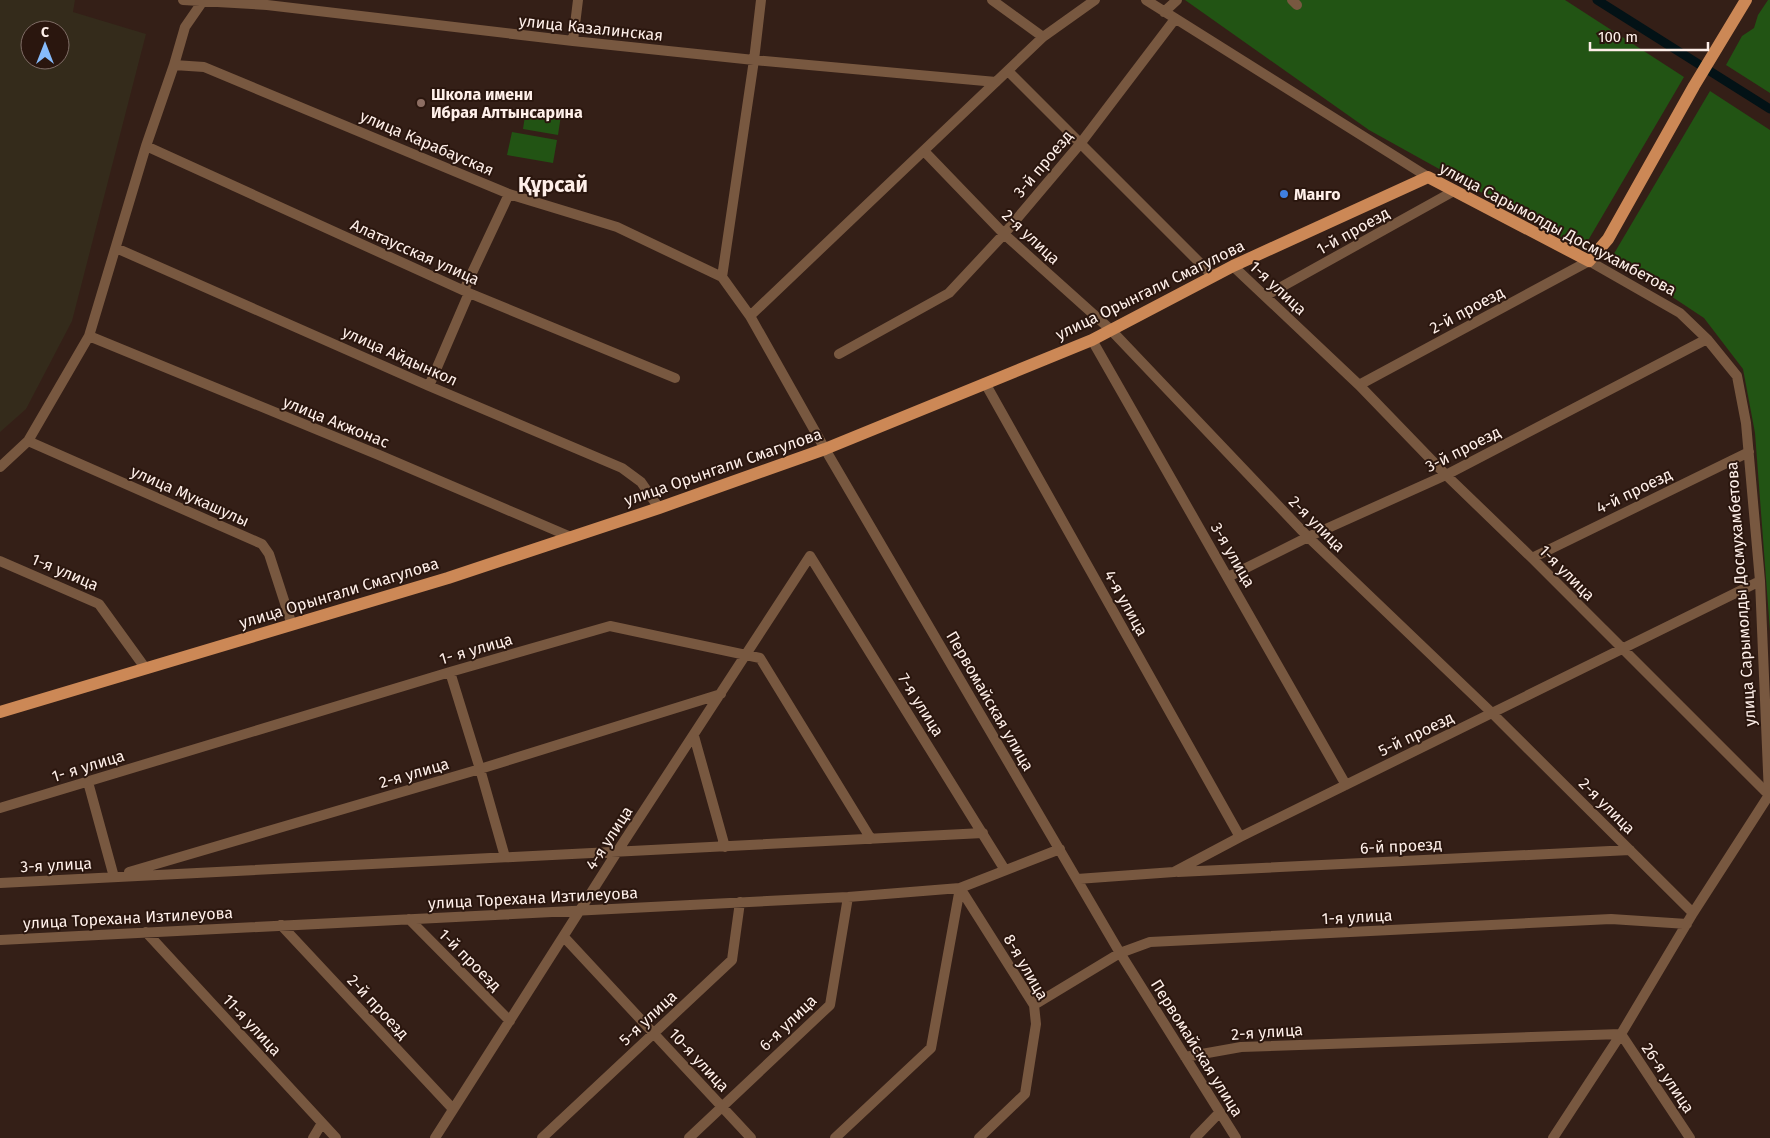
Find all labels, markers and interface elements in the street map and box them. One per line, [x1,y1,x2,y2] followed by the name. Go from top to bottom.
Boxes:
[518,11,664,45] street label: улица Казалинская
[20,20,70,70] north arrow
[1590,20,1708,52] scale bar
[41,24,49,41] text: С
[1598,28,1638,46] text: 100 m
[431,85,583,122] place label: Школа имени Ибрая Алтынсарина
[415,97,427,109] marker: Школа имени Ибрая Алтынсарина
[357,106,497,180] street label: улица Карабауская
[1009,127,1077,201] street label: 3-й проезд
[1436,158,1680,300] street label: улица Сарымолды Досмухамбетова
[518,172,588,198] district label: Құрсай
[1294,185,1341,204] place label: Манго
[1278,188,1290,200] marker: Манго
[1313,203,1393,259] street label: 1-й проезд
[998,206,1064,268] street label: 2-я улица
[348,215,482,289] street label: Алатаусская улица
[1052,236,1248,344] street label: улица Орынгали Смагулова
[1246,257,1310,319] street label: 1-я улица
[1427,282,1508,338] street label: 2-й проезд
[339,322,461,390] street label: улица Айдынкол
[280,392,392,452] street label: улица Акжонас
[1422,422,1504,476] street label: 3-й проезд
[622,424,824,510] street label: улица Орынгали Смагулова
[128,461,252,531] street label: улица Мукашулы
[1722,461,1760,727] street label: улица Сарымолды Досмухамбетова
[1593,464,1675,518] street label: 4-й проезд
[1285,492,1349,556] street label: 2-я улица
[1207,519,1259,591] street label: 3-я улица
[1535,541,1599,605] street label: 1-я улица
[29,549,101,595] street label: 1-я улица
[237,554,441,632] street label: улица Орынгали Смагулова
[1100,567,1152,639] street label: 4-я улица
[942,628,1038,774] street label: Первомайская улица
[437,629,515,669] street label: 1- я улица
[894,670,948,740] street label: 7-я улица
[1375,708,1457,760] street label: 5-й проезд
[49,746,127,786] street label: 1- я улица
[377,754,451,792] street label: 2-я улица
[1575,774,1639,838] street label: 2-я улица
[581,802,637,874] street label: 4-я улица
[1359,834,1443,858] street label: 6-й проезд
[20,854,92,876] street label: 3-я улица
[427,883,639,913] street label: улица Торехана Изтилеуова
[22,903,234,933] street label: улица Торехана Изтилеуова
[1321,906,1393,928] street label: 1-я улица
[435,925,505,995] street label: 1-й проезд
[1000,931,1052,1003] street label: 8-я улица
[343,971,413,1043] street label: 2-й проезд
[1147,976,1247,1120] street label: Первомайская улица
[615,987,681,1049] street label: 5-я улица
[219,990,285,1060] street label: 11-я улица
[755,991,821,1055] street label: 6-я улица
[1231,1020,1303,1044] street label: 2-я улица
[665,1024,733,1096] street label: 10-я улица
[1638,1039,1698,1117] street label: 26-я улица

